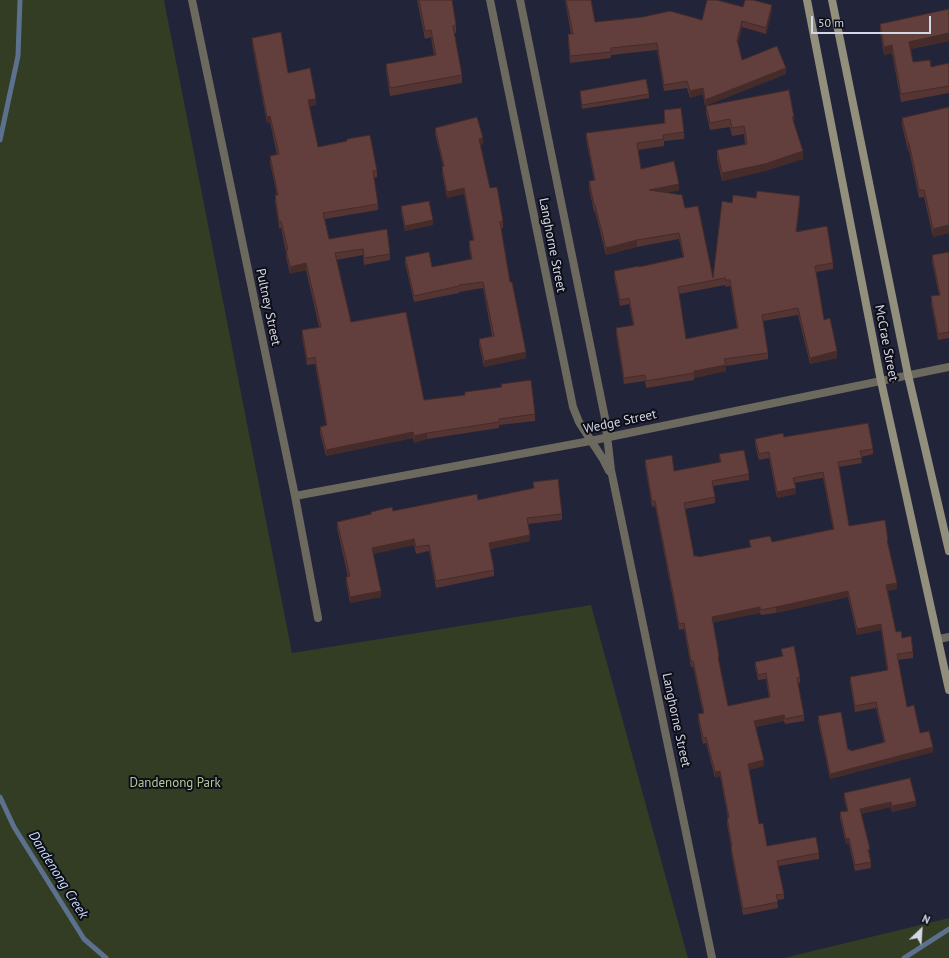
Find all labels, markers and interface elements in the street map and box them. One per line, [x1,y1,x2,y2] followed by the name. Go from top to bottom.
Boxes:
[813,8,933,34] scale bar
[818,15,844,30] text: 50 m
[535,196,569,294] street label: Langhorne Street
[252,267,284,347] street label: Pultney Street
[871,303,901,383] street label: McCrae Street
[582,407,658,437] street label: Wedge Street
[658,671,694,769] street label: Langhorne Street
[129,775,221,791] park label: Dandenong Park
[24,828,92,922] water label: Dandenong Creek
[901,910,941,950] north arrow
[920,911,932,927] text: N

